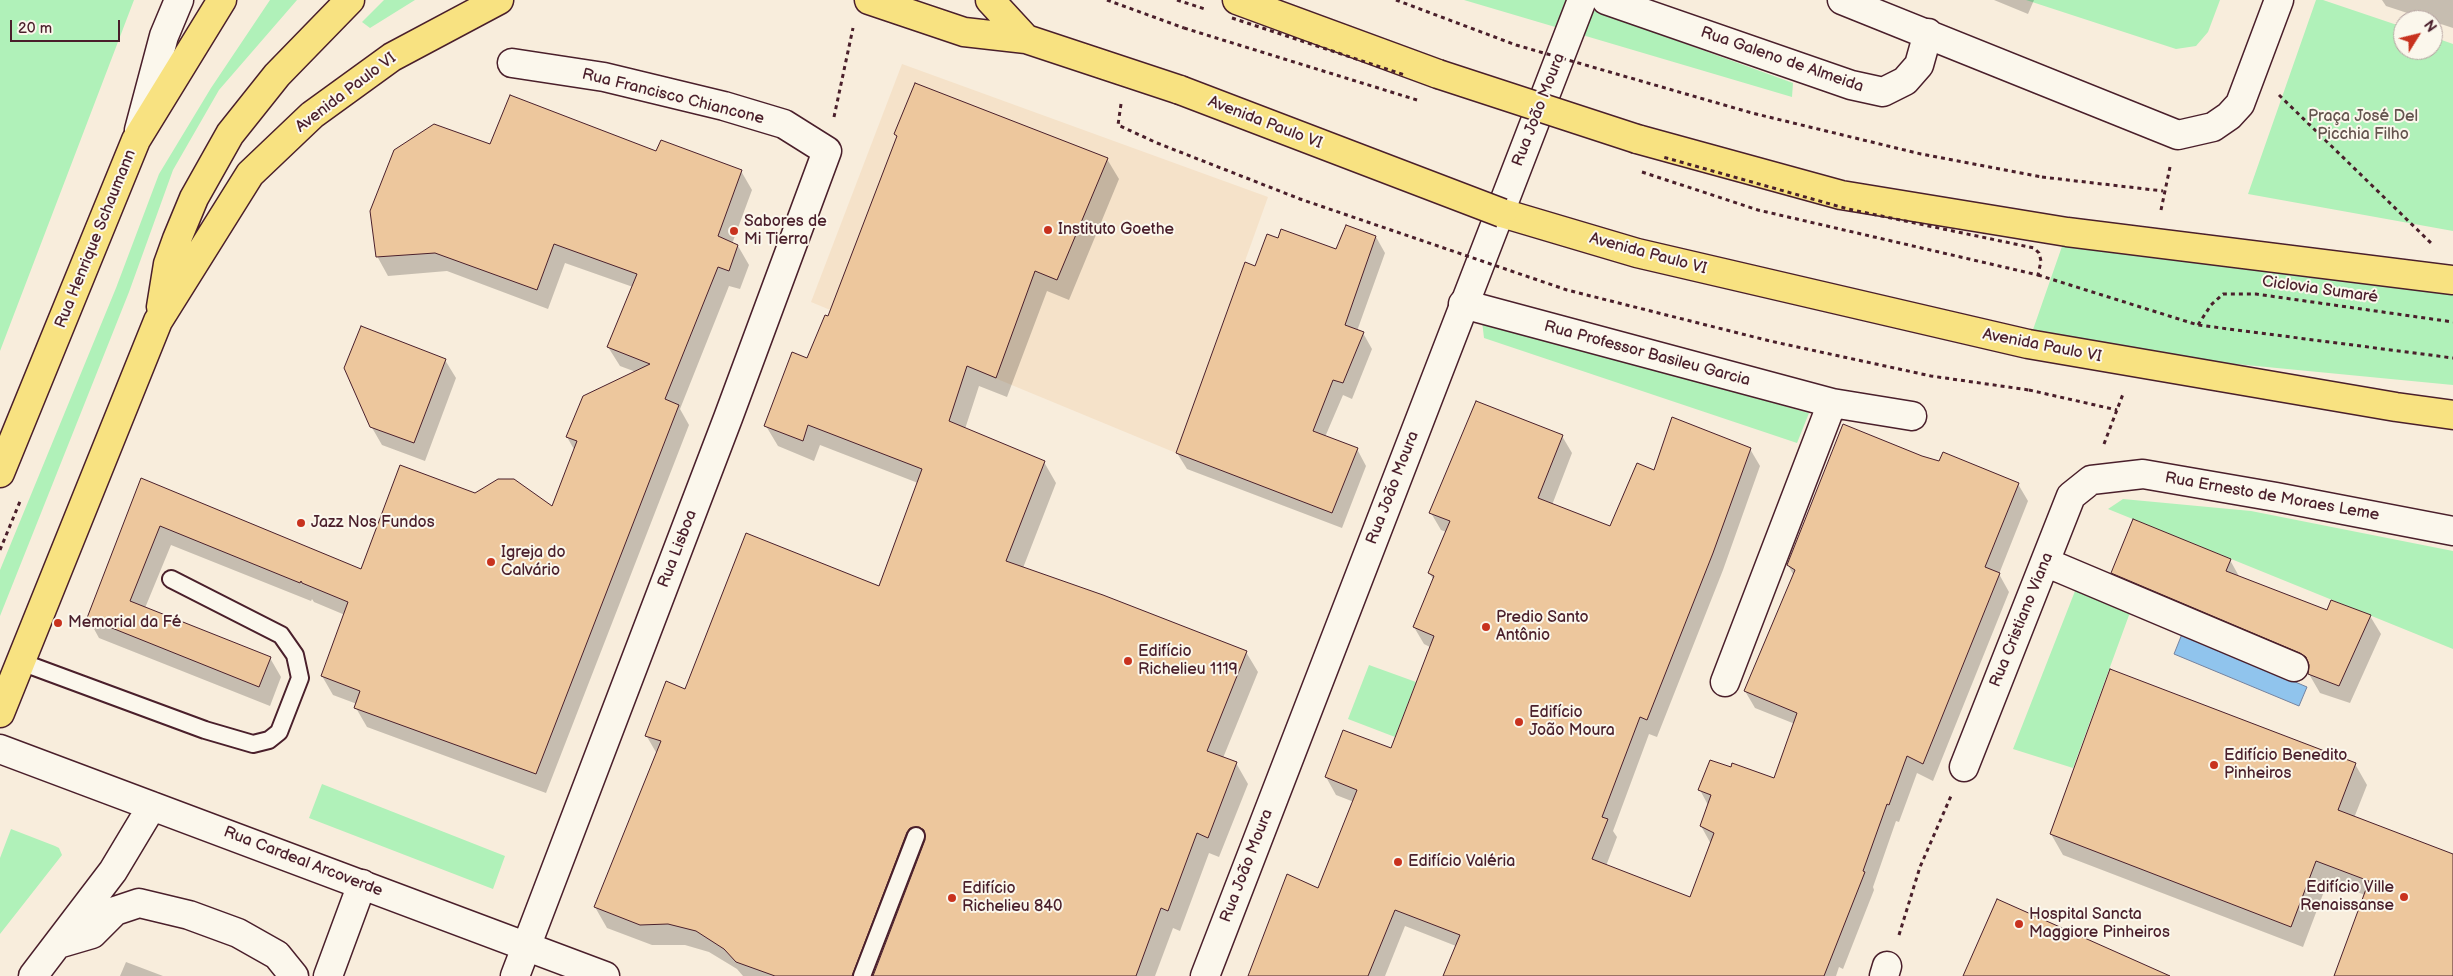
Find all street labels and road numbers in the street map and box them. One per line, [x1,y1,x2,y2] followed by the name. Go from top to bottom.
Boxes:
[1698,23,1866,97] street label: Rua Galeno de Almeida
[292,49,400,137] street label: Avenida Paulo VI
[1509,51,1569,169] street label: Rua João Moura
[580,65,766,129] street label: Rua Francisco Chiancone
[1205,92,1325,154] street label: Avenida Paulo VI
[51,147,141,331] street label: Rua Henrique Schaumann
[1587,229,1709,279] street label: Avenida Paulo VI
[2261,272,2379,308] street label: Ciclovia Sumaré
[1542,317,1752,391] street label: Rua Professor Basileu Garcia
[1981,325,2103,367] street label: Avenida Paulo VI
[1363,429,1423,547] street label: Rua João Moura
[2163,469,2381,525] street label: Rua Ernesto de Moraes Leme
[654,507,702,591] street label: Rua Lisboa
[1986,550,2058,690] street label: Rua Cristiano Viana
[1217,807,1277,925] street label: Rua João Moura
[221,823,385,901] street label: Rua Cardeal Arcoverde

